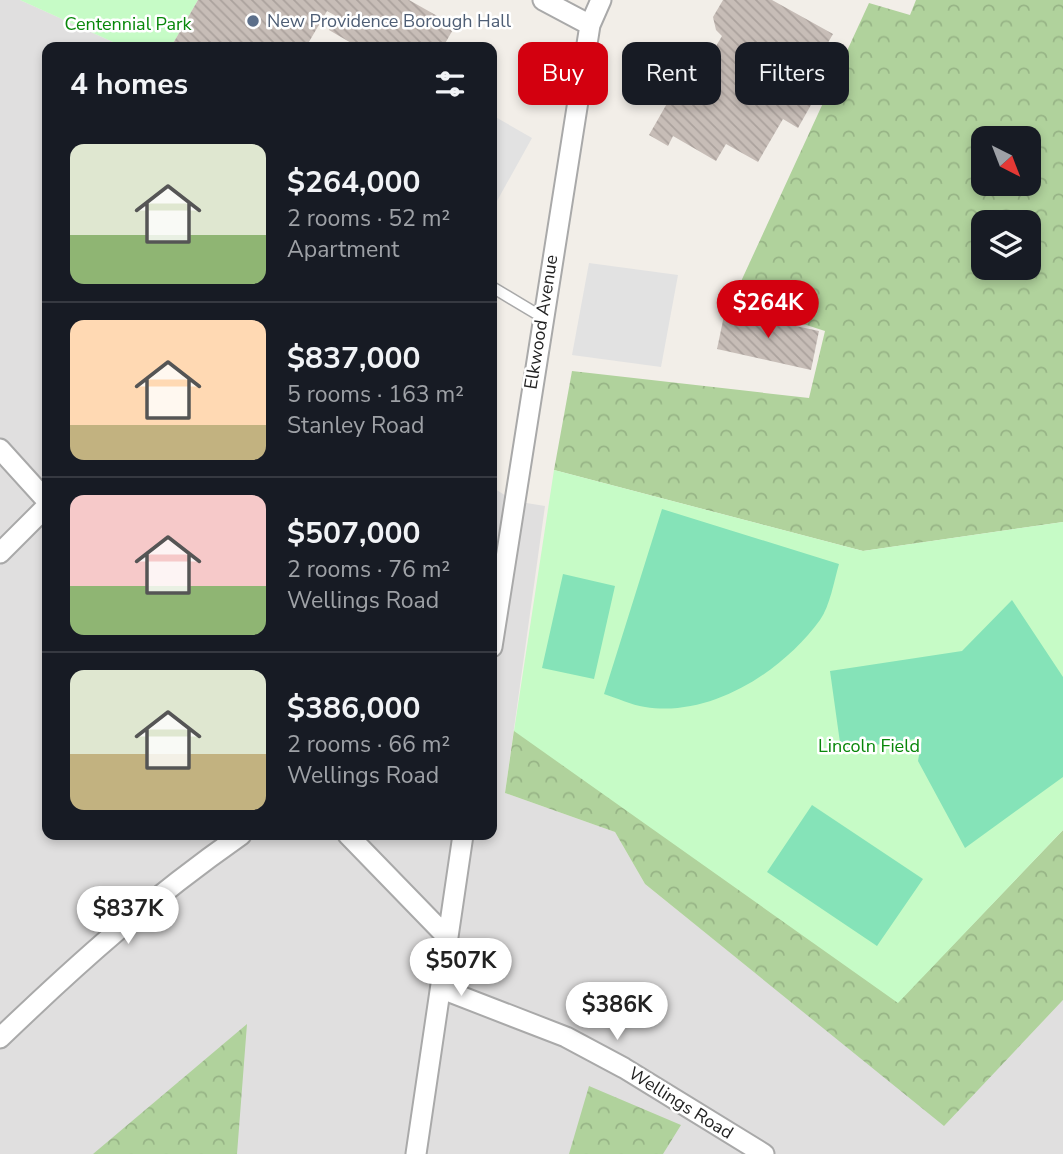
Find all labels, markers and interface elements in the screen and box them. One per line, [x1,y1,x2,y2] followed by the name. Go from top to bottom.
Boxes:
[267,9,512,33] place label: New Providence Borough Hall
[64,12,193,36] park label: Centennial Park
[245,13,261,29] marker: New Providence Borough Hall
[518,42,608,105] chip: Buy
[622,42,721,105] chip: Rent
[735,42,849,105] chip: Filters
[70,64,188,105] text: 4 homes
[431,65,469,103] icon: filters
[971,126,1041,196] north arrow
[971,126,1041,280] map controls
[287,162,420,203] text: $264,000
[126,172,210,256] icon: home
[287,203,450,234] text: 2 rooms · 52 m²
[971,210,1041,280] button: layers
[287,234,399,265] text: Apartment
[519,253,563,391] street label: Elkwood Avenue
[719,280,817,340] pin: $264K
[733,287,803,318] text: $264K
[287,338,420,379] text: $837,000
[126,348,210,432] icon: home
[287,379,464,410] text: 5 rooms · 163 m²
[287,410,424,441] text: Stanley Road
[287,513,420,554] text: $507,000
[126,523,210,607] icon: home
[287,554,450,585] text: 2 rooms · 76 m²
[287,585,439,616] text: Wellings Road
[287,688,420,729] text: $386,000
[126,698,210,782] icon: home
[287,729,450,760] text: 2 rooms · 66 m²
[818,734,920,758] park label: Lincoln Field
[287,760,439,791] text: Wellings Road
[79,886,177,946] pin: $837K
[93,893,163,924] text: $837K
[412,939,510,998] pin: $507K
[426,945,496,976] text: $507K
[568,982,666,1042] pin: $386K
[582,989,652,1020] text: $386K
[624,1061,738,1145] street label: Wellings Road

